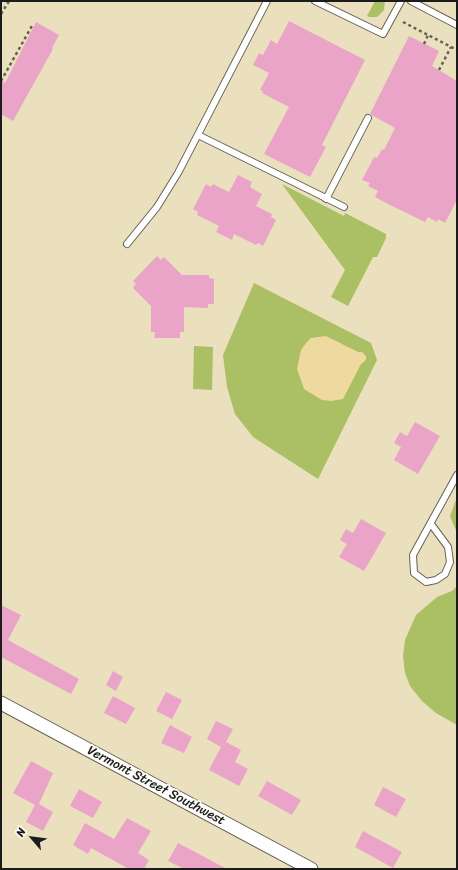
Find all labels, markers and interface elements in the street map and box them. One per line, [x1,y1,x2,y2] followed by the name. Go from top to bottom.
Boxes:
[84,743,228,829] street label: Vermont Street Southwest
[12,818,52,858] north arrow
[11,824,31,840] text: N

